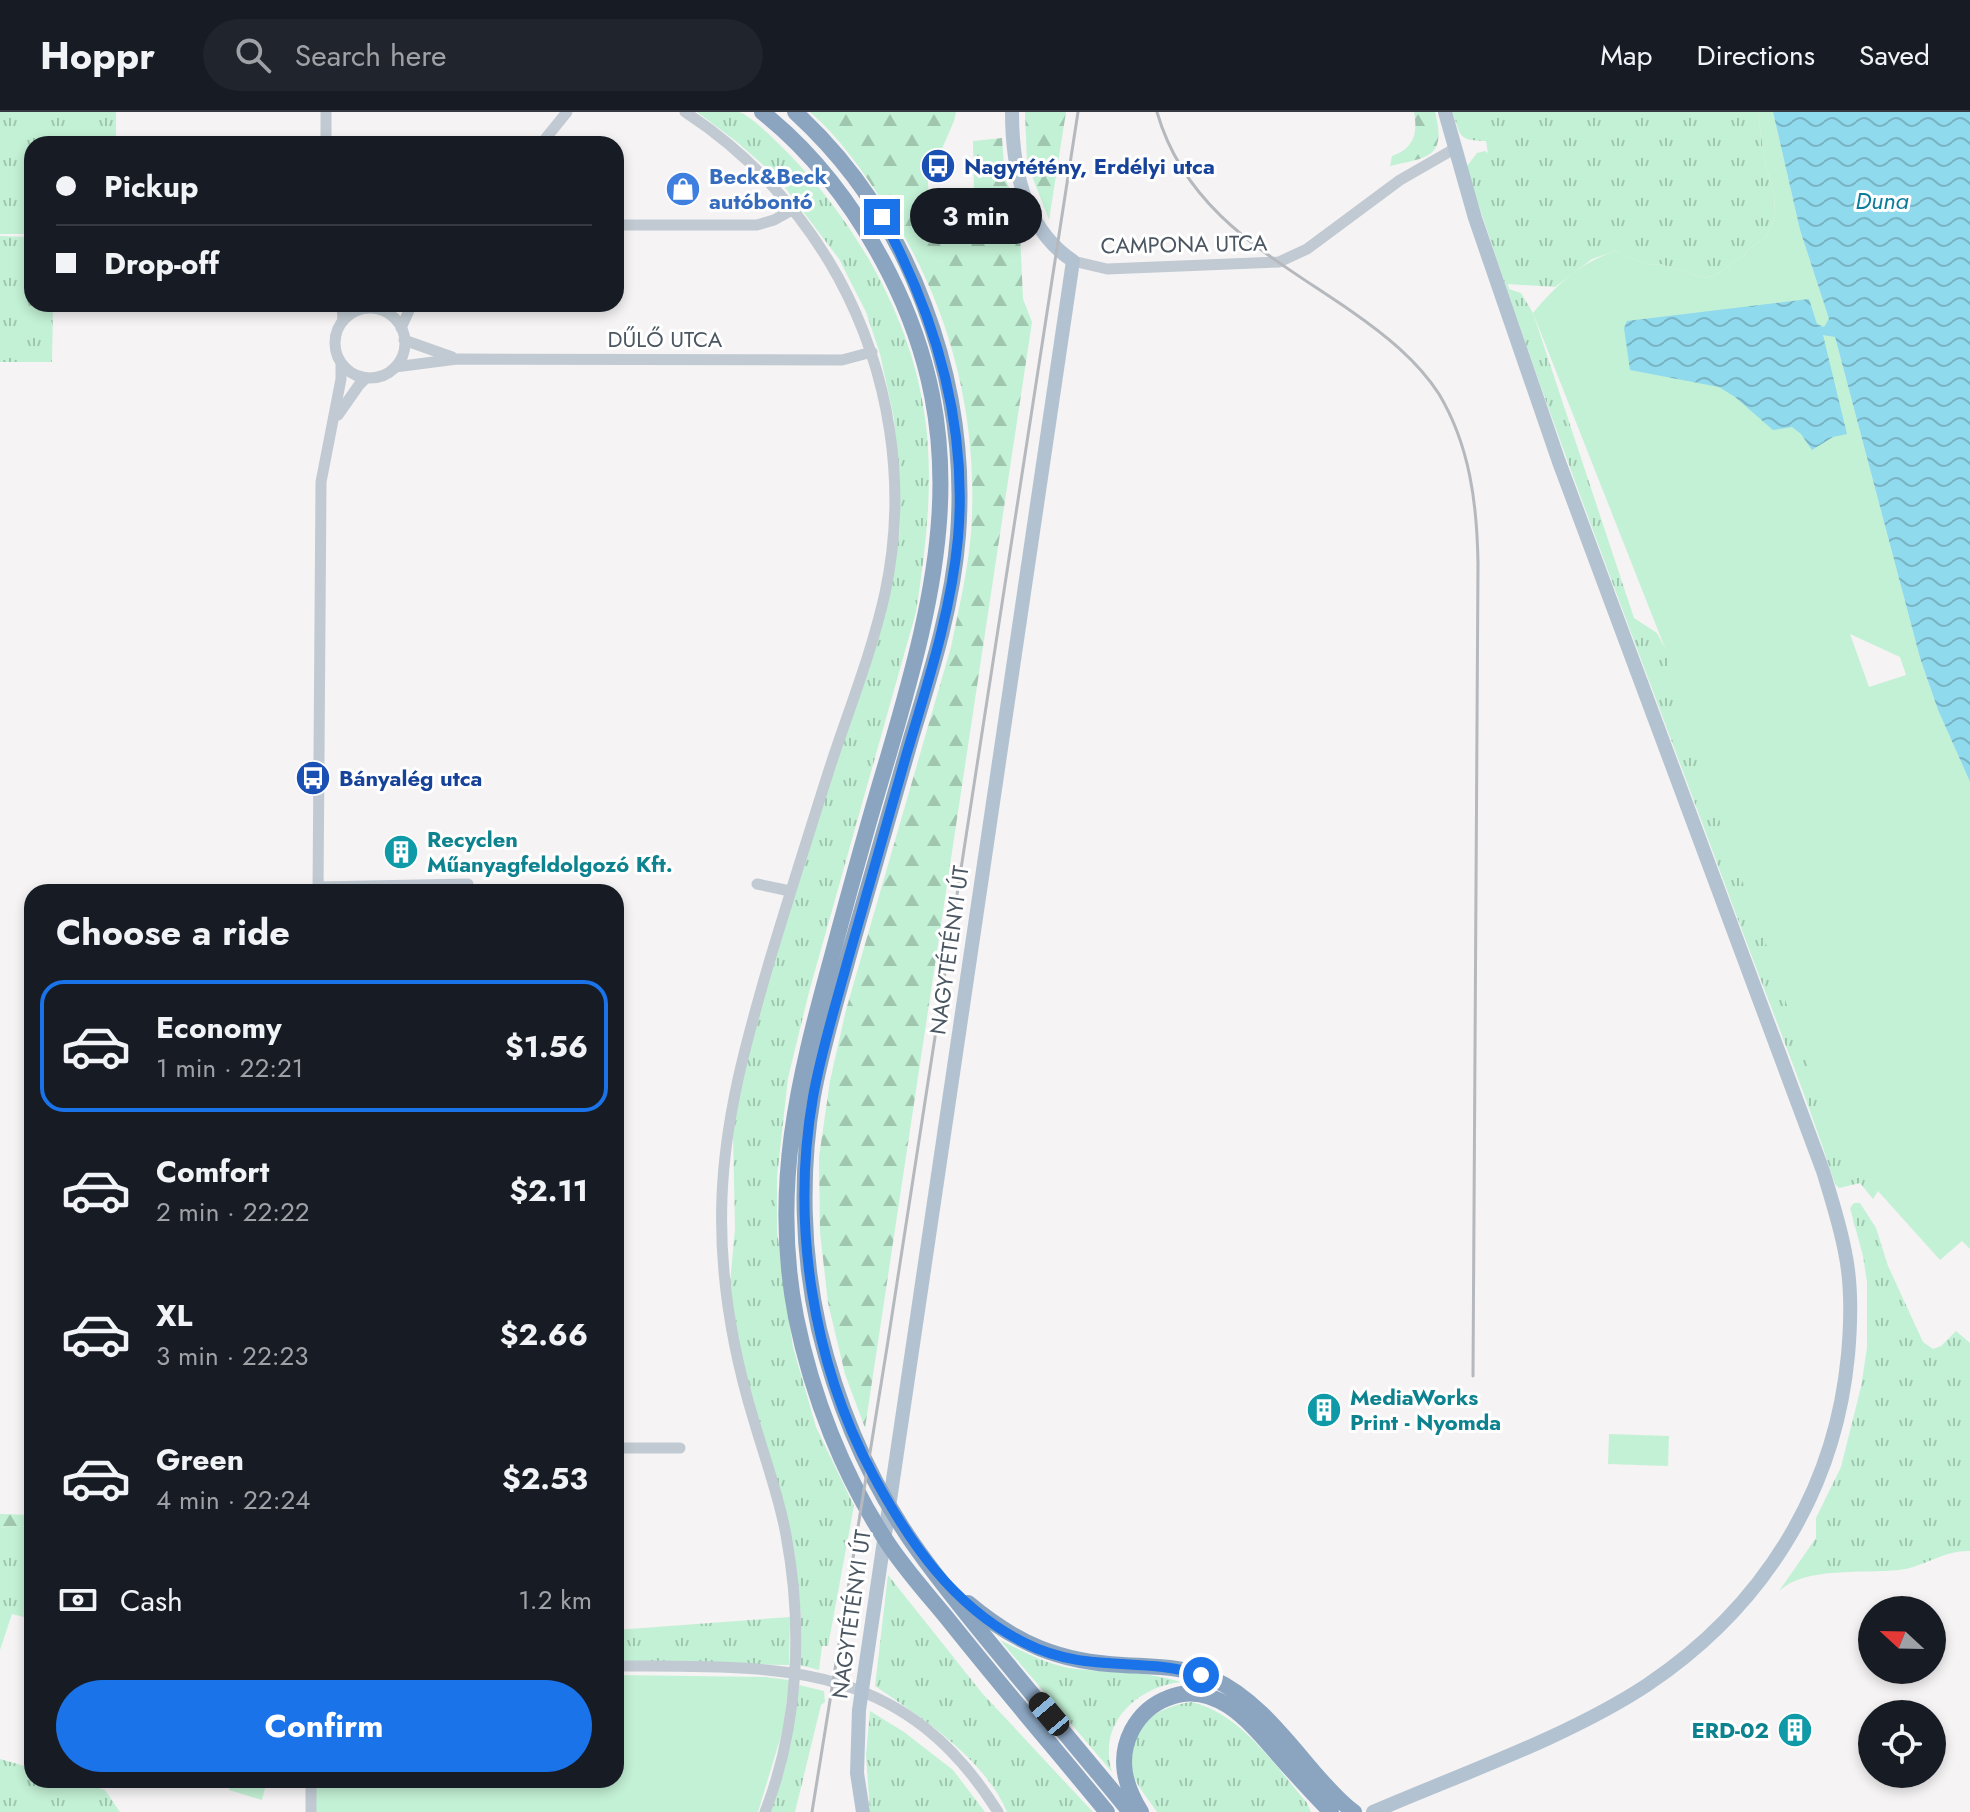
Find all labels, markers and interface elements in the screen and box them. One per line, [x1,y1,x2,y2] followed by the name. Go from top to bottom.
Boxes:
[203,19,763,91] search box
[40,28,155,83] text: Hoppr
[231,33,275,77] icon: search
[295,34,447,77] text: Search here
[1600,35,1652,76] text: Map
[1696,35,1815,76] text: Directions
[1859,35,1930,76] text: Saved
[919,147,957,185] bus stop icon: Nagytétény, Erdélyi utca
[964,150,1215,182] place label: Nagytétény, Erdélyi utca
[709,160,827,217] place label: Beck&Beck autóbontó
[104,165,199,208] text: Pickup
[664,170,702,208] shop icon: Beck&Beck autóbontó
[1855,183,1909,218] water label: Duna
[910,189,1042,245] callout: 3 min
[942,197,1010,235] text: 3 min
[864,199,900,235] route end
[1100,227,1268,261] street label: CAMPONA UTCA
[104,242,219,285] text: Drop-off
[608,323,723,355] street label: DŰLŐ UTCA
[294,759,332,797] bus stop icon: Bányalég utca
[339,762,482,794] place label: Bányalég utca
[427,823,673,880] place label: Recyclen Műanyagfeldolgozó Kft.
[382,833,420,871] building icon: Recyclen Műanyagfeldolgozó Kft.
[921,863,977,1037] street label: NAGYTÉTÉNYI ÚT
[56,906,290,958] text: Choose a ride
[156,1006,282,1049] text: Economy
[60,1010,132,1082] icon: car
[505,1025,588,1068] text: $1.56
[156,1049,303,1087] text: 1 min · 22:21
[156,1150,269,1193] text: Comfort
[60,1154,132,1226] icon: car
[509,1169,588,1212] text: $2.11
[156,1193,310,1231] text: 2 min · 22:22
[156,1294,192,1337] text: XL
[60,1298,132,1370] icon: car
[500,1313,588,1356] text: $2.66
[156,1337,308,1375] text: 3 min · 22:23
[1350,1381,1501,1438] place label: MediaWorks Print - Nyomda
[1305,1391,1343,1429] building icon: MediaWorks Print - Nyomda
[156,1438,244,1481] text: Green
[60,1442,132,1514] icon: car
[502,1457,588,1500] text: $2.53
[156,1481,310,1519] text: 4 min · 22:24
[823,1527,879,1701] street label: NAGYTÉTÉNYI ÚT
[56,1578,100,1622] icon: cash
[120,1579,183,1622] text: Cash
[518,1581,592,1619] text: 1.2 km
[1858,1596,1946,1684] north arrow
[1858,1596,1946,1788] map controls
[1183,1657,1219,1693] route start
[56,1680,592,1772] button: Confirm
[1024,1688,1074,1740] car
[1858,1700,1946,1788] button: locate
[1776,1711,1814,1749] building icon: ERD-02
[1691,1714,1769,1746] place label: ERD-02

